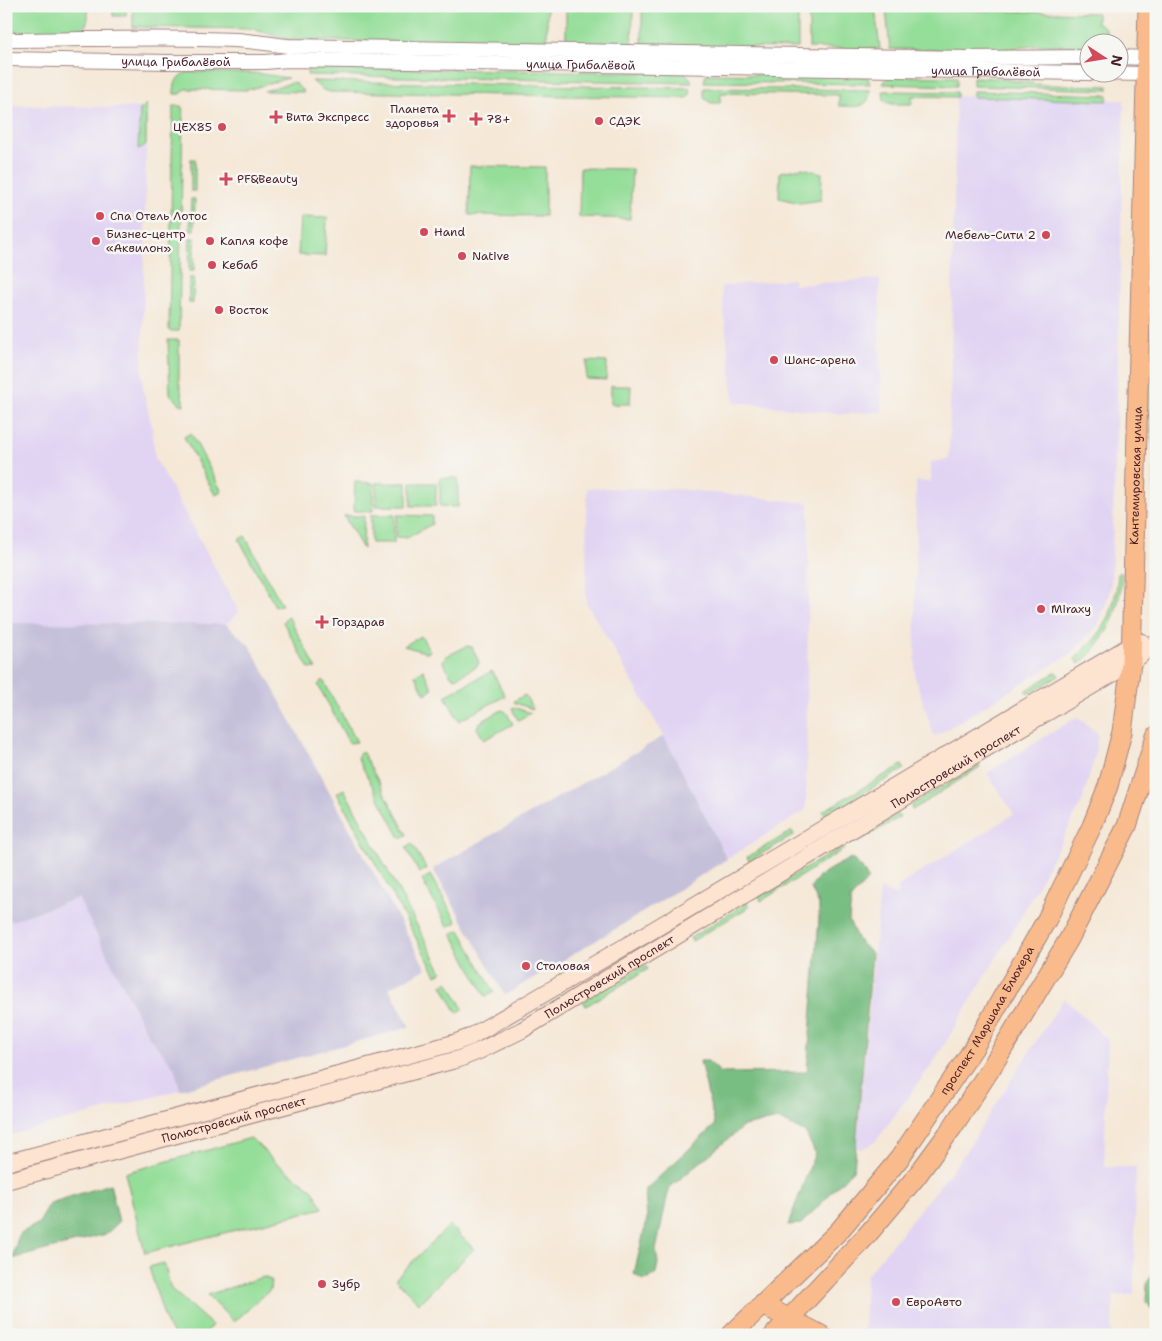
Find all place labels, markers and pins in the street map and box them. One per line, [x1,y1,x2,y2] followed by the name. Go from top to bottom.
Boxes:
[385,101,440,131] place label: Планета здоровья
[286,109,369,125] place label: Вита Экспресс
[443,110,455,122] marker: Планета здоровья
[270,111,282,123] marker: Вита Экспресс
[486,111,511,127] place label: 78+
[470,113,482,125] marker: 78+
[609,113,641,129] place label: СДЭК
[593,115,605,127] marker: СДЭК
[173,119,212,135] place label: ЦЕХ85
[216,121,228,133] marker: ЦЕХ85
[237,171,298,187] place label: PF&Beauty
[219,172,233,186] marker: PF&Beauty
[110,208,207,224] place label: Спа Отель Лотос
[94,210,106,222] marker: Спа Отель Лотос
[434,224,465,240] place label: Hand
[106,226,186,256] place label: Бизнес-центр «Аквилон»
[418,226,430,238] marker: Hand
[945,227,1036,243] place label: Мебель-Сити 2
[1040,229,1052,241] marker: Мебель-Сити 2
[220,233,289,249] place label: Капля кофе
[90,235,102,247] marker: Бизнес-центр «Аквилон»
[204,235,216,247] marker: Капля кофе
[472,248,510,264] place label: Native
[456,250,468,262] marker: Native
[222,257,258,273] place label: Кебаб
[206,259,218,271] marker: Кебаб
[229,302,269,318] place label: Восток
[213,304,225,316] marker: Восток
[784,352,856,368] place label: Шанс-арена
[768,354,780,366] marker: Шанс-арена
[1051,601,1091,617] place label: Miraxy
[1035,603,1047,615] marker: Miraxy
[332,614,385,630] place label: Горздрав
[316,616,328,628] marker: Горздрав
[536,958,590,974] place label: Столовая
[520,960,532,972] marker: Столовая
[332,1276,360,1292] place label: Зубр
[316,1278,328,1290] marker: Зубр
[906,1294,962,1310] place label: ЕвроАвто
[890,1296,902,1308] marker: ЕвроАвто

